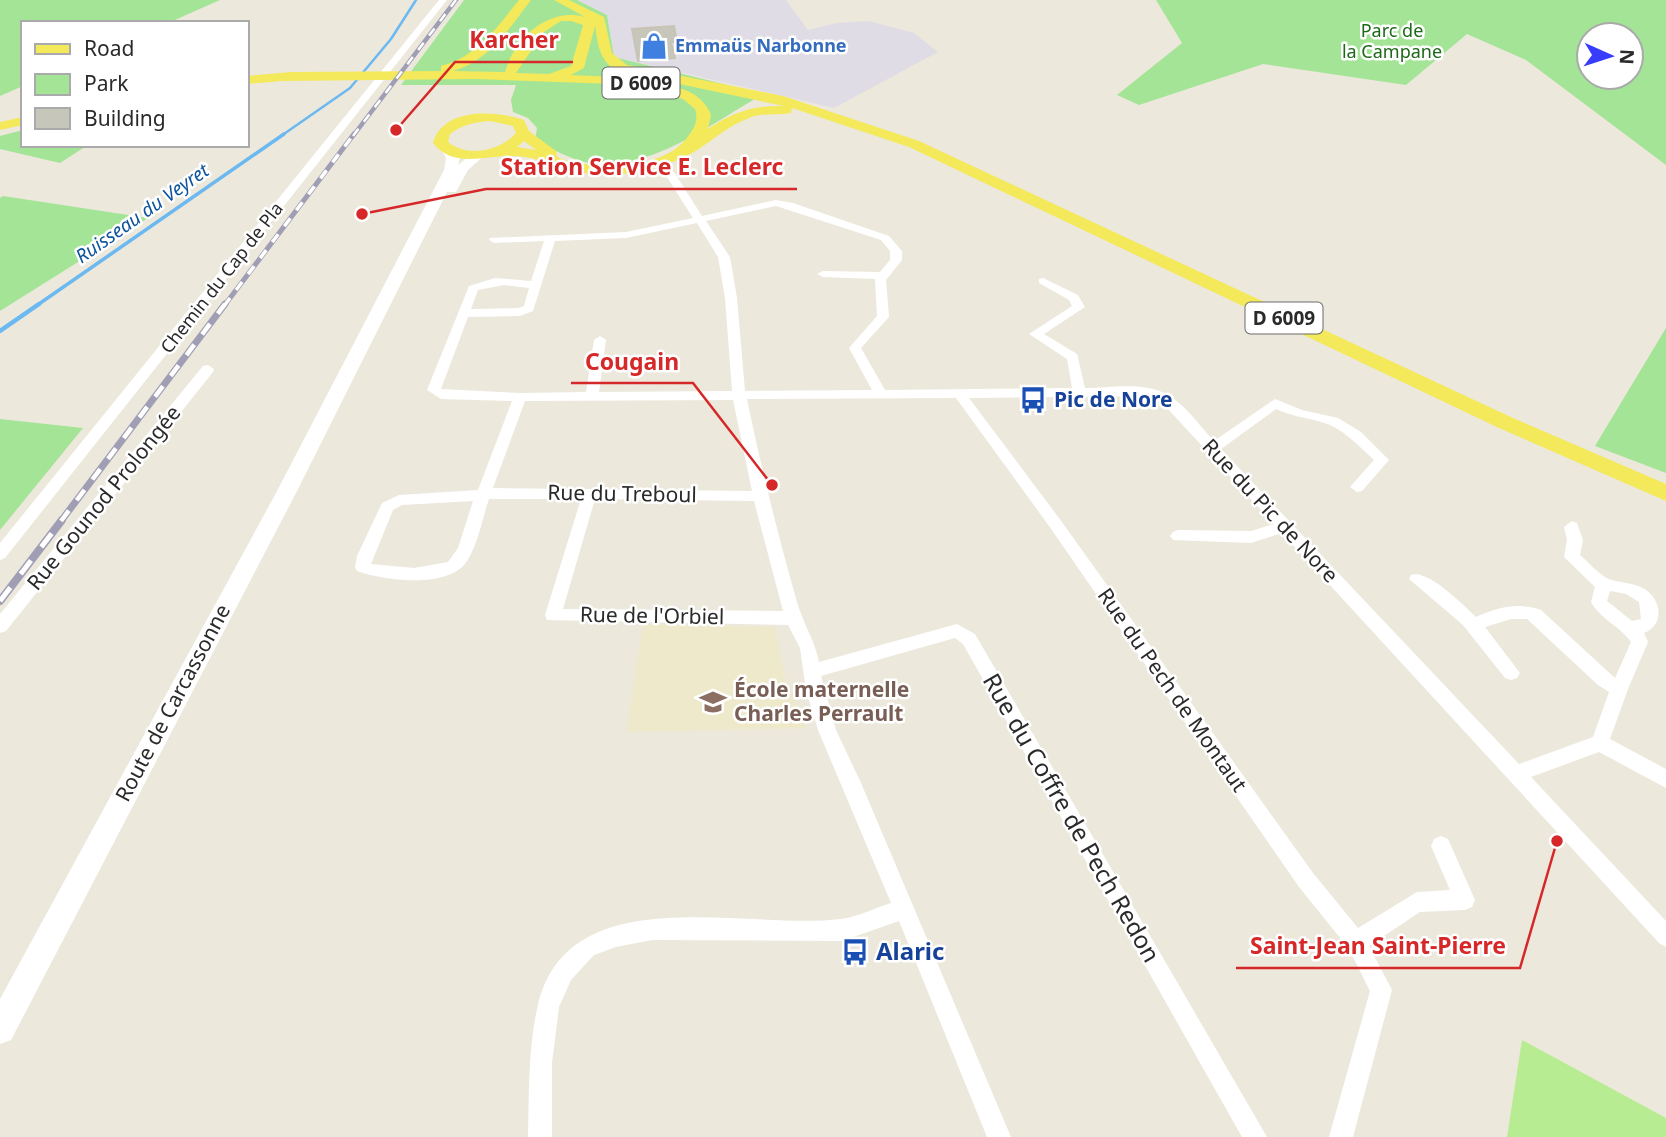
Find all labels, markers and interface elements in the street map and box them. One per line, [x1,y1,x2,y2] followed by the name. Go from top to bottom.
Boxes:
[455,18,573,62] callout: Karcher
[1342,18,1442,63] park label: Parc de la Campane
[21,21,248,147] legend
[1575,21,1645,91] north arrow
[469,23,559,55] text: Karcher
[639,31,669,61] shop icon: Emmaüs Narbonne
[675,33,847,57] place label: Emmaüs Narbonne
[84,34,134,62] text: Road
[1614,48,1640,65] text: N
[602,68,680,99] road number: D 6009
[84,69,129,97] text: Park
[84,104,166,132] text: Building
[486,145,797,189] callout: Station Service E. Leclerc
[501,150,784,182] text: Station Service E. Leclerc
[70,157,214,269] water label: Ruisseau du Veyret
[155,197,288,358] street label: Chemin du Cap de Pla
[1246,302,1322,334] road number: D 6009
[571,339,693,383] callout: Cougain
[585,345,679,377] text: Cougain
[1018,385,1048,415] bus stop icon: Pic de Nore
[1054,385,1173,413] place label: Pic de Nore
[20,399,186,595] street label: Rue Gounod Prolongée
[1197,432,1345,588] street label: Rue du Pic de Nore
[547,478,697,508] street label: Rue du Treboul
[1092,582,1254,797] street label: Rue du Pech de Montaut
[108,599,236,806] street label: Route de Carcassonne
[580,600,724,630] street label: Rue de l'Orbiel
[976,667,1169,968] street label: Rue du Coffre de Pech Redon
[734,675,909,727] place label: École maternelle Charles Perrault
[698,687,728,717] school or university icon: École maternelle Charles Perrault
[1236,924,1520,968] callout: Saint-Jean Saint-Pierre
[1250,929,1506,961] text: Saint-Jean Saint-Pierre
[876,934,944,967] place label: Alaric
[840,937,870,967] bus stop icon: Alaric

